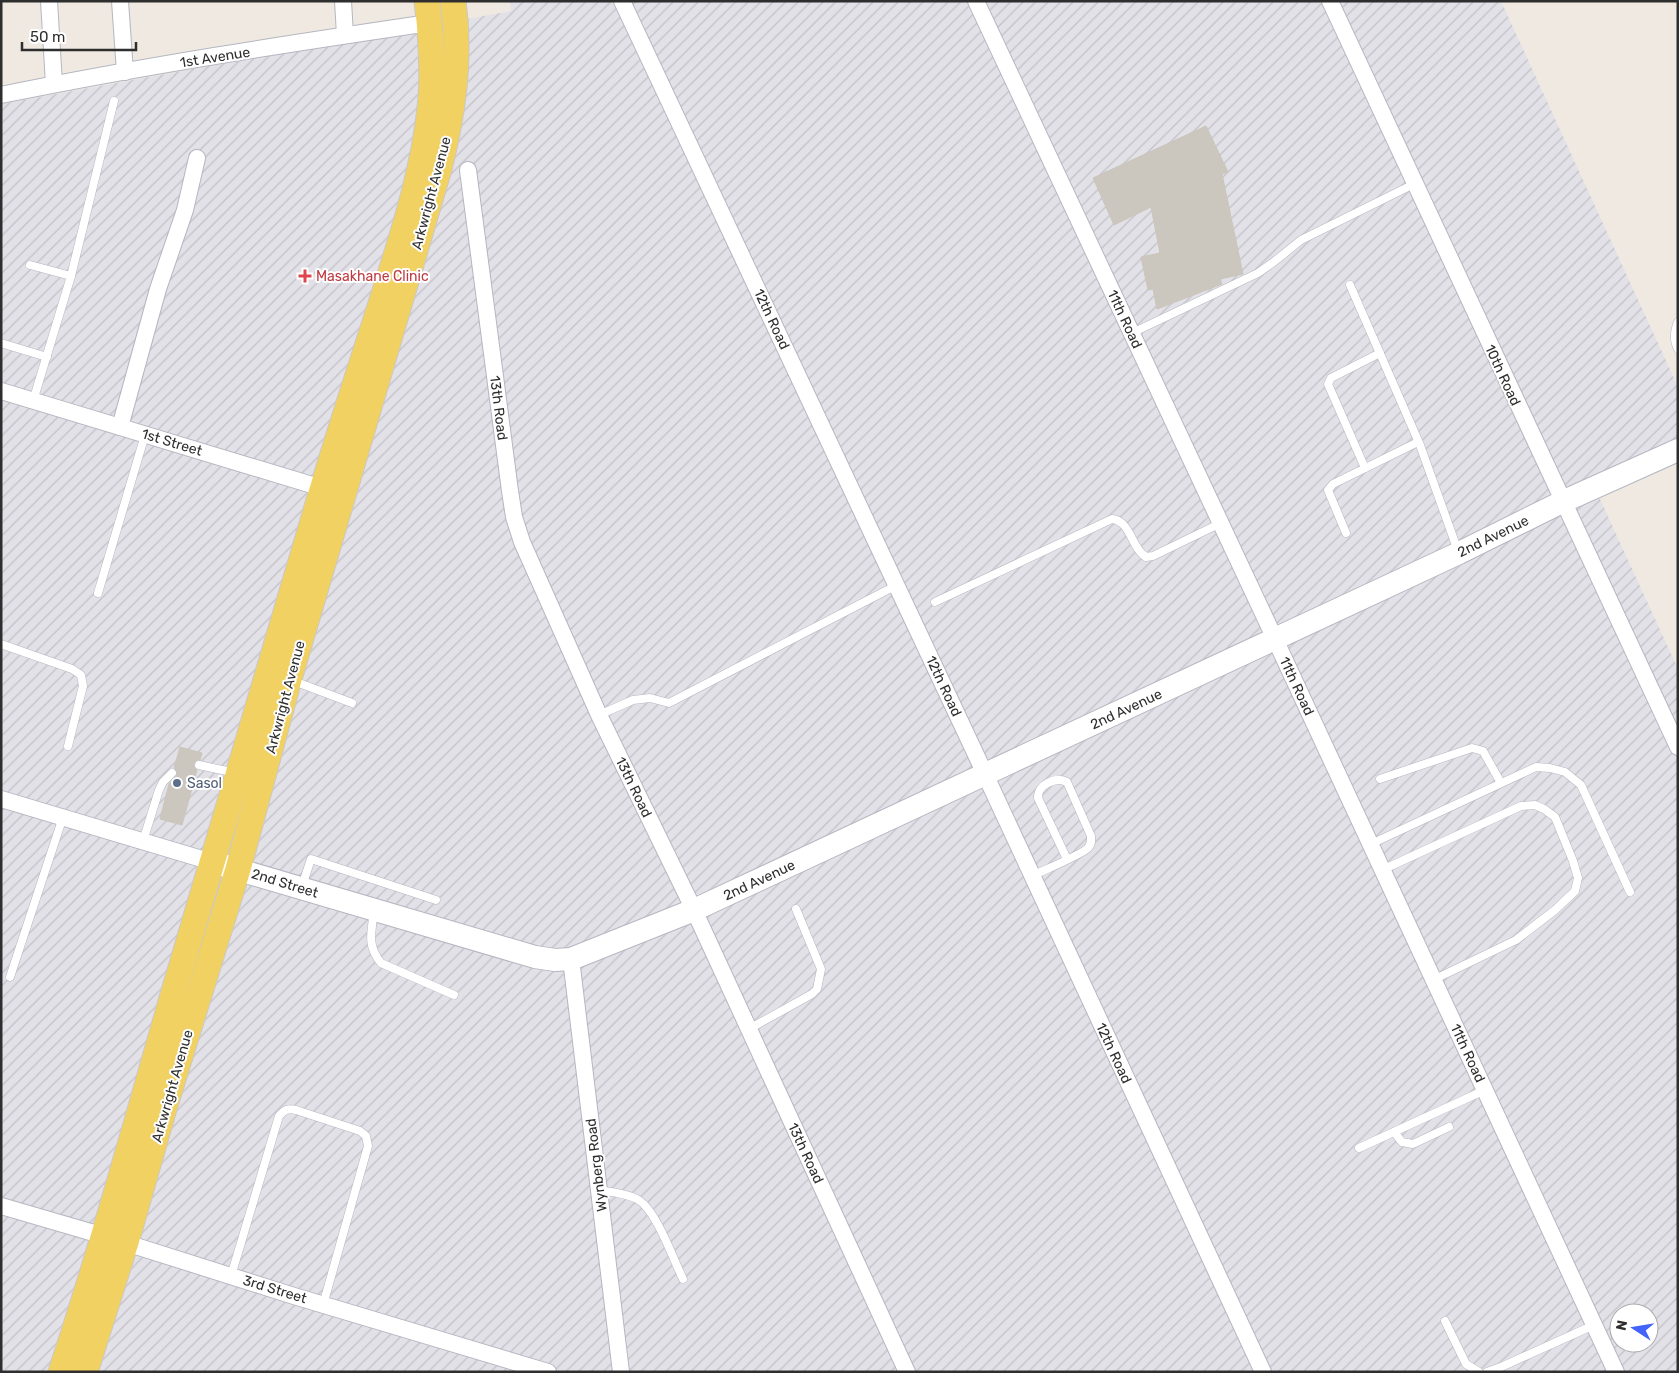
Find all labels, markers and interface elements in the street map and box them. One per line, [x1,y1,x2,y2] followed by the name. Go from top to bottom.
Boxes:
[22,20,136,52] scale bar
[30,28,65,46] text: 50 m
[179,44,251,71] street label: 1st Avenue
[408,135,455,251] street label: Arkwright Avenue
[316,268,429,285] place label: Masakhane Clinic
[298,269,312,283] marker: Masakhane Clinic
[750,286,793,352] street label: 12th Road
[1104,287,1145,351] street label: 11th Road
[1481,342,1524,408] street label: 10th Road
[486,375,511,441] street label: 13th Road
[139,425,205,460] street label: 1st Street
[1455,512,1532,561] street label: 2nd Avenue
[262,639,309,755] street label: Arkwright Avenue
[922,653,965,719] street label: 12th Road
[1276,654,1317,718] street label: 11th Road
[1088,685,1165,733] street label: 2nd Avenue
[612,754,655,820] street label: 13th Road
[187,775,222,792] place label: Sasol
[171,777,183,789] marker: Sasol
[721,856,798,904] street label: 2nd Avenue
[249,865,321,902] street label: 2nd Street
[1092,1020,1135,1086] street label: 12th Road
[1447,1021,1488,1085] street label: 11th Road
[148,1028,197,1144] street label: Arkwright Avenue
[582,1117,611,1212] street label: Wynberg Road
[784,1120,827,1186] street label: 13th Road
[241,1272,309,1307] street label: 3rd Street
[1609,1303,1659,1353] north arrow
[1612,1319,1631,1332] text: N

